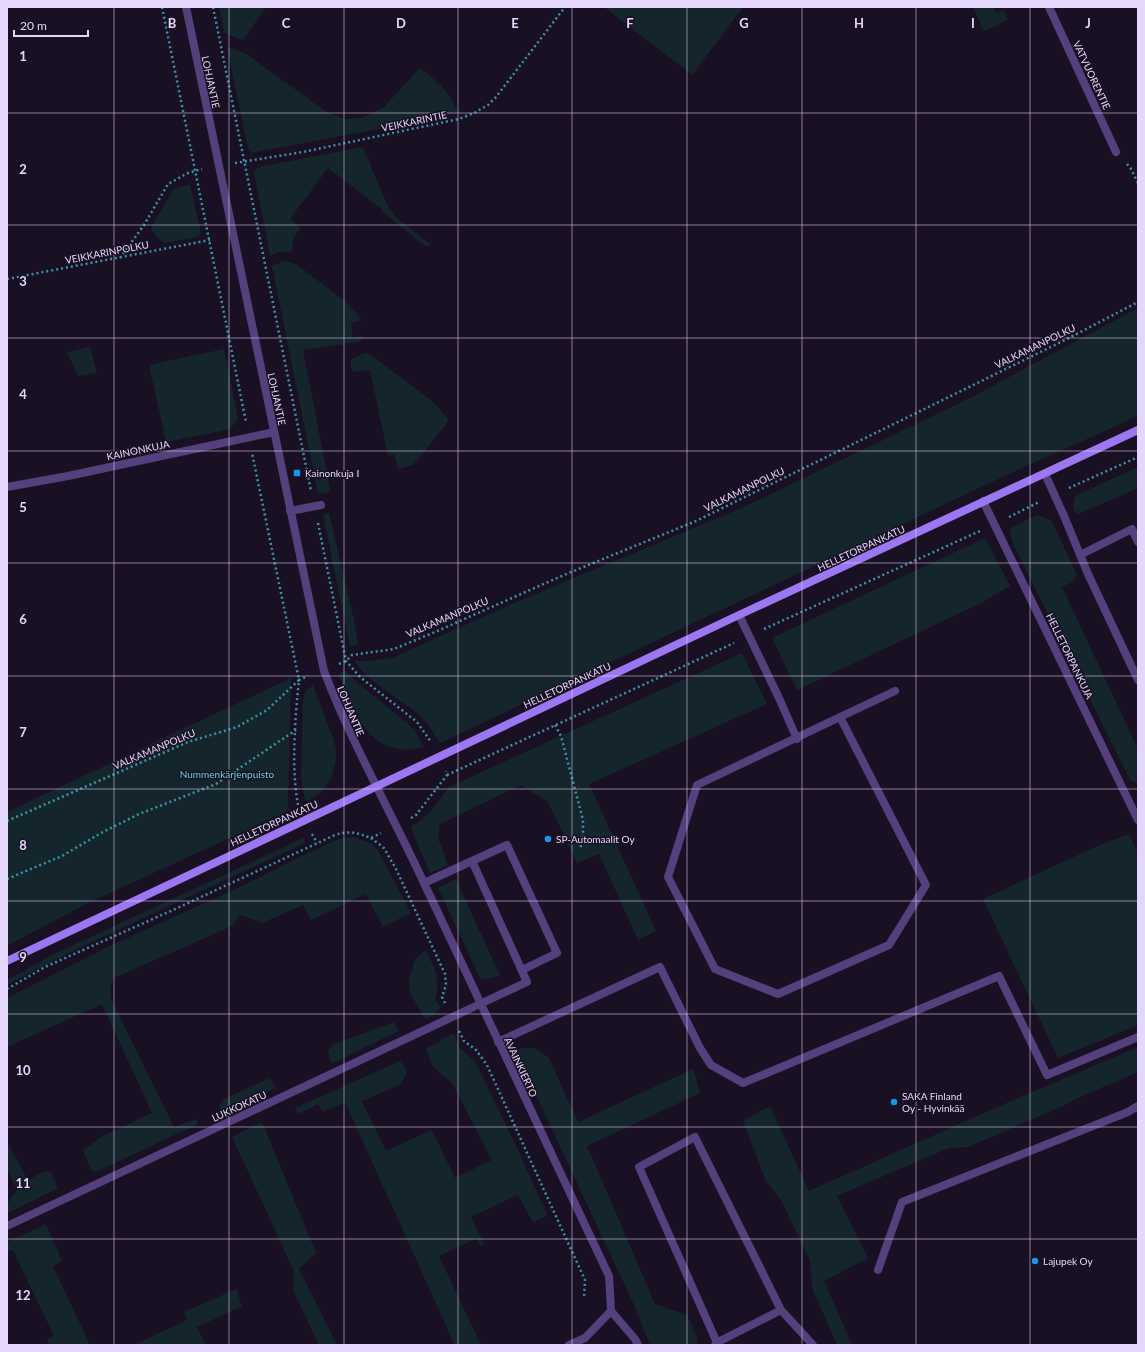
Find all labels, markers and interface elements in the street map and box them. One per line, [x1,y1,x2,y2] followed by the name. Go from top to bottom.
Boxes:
[14,12,88,38] scale bar
[168,15,177,31] text: B
[282,15,291,31] text: C
[396,15,406,31] text: D
[511,15,519,31] text: E
[626,15,634,31] text: F
[739,15,749,31] text: G
[854,15,864,31] text: H
[971,15,975,31] text: I
[1085,15,1091,31] text: J
[20,18,47,33] text: 20 m
[1071,39,1113,111] street label: VATVUORENTIE
[19,48,27,64] text: 1
[200,55,222,110] street label: LOHJANTIE
[380,108,448,134] street label: VEIKKARINTIE
[19,161,27,177] text: 2
[64,238,150,266] street label: VEIKKARINPOLKU
[19,273,27,289] text: 3
[993,321,1077,371] street label: VALKAMANPOLKU
[266,372,288,427] street label: LOHJANTIE
[19,386,27,402] text: 4
[105,437,171,463] street label: KAINONKUJA
[702,464,786,514] street label: VALKAMANPOLKU
[305,467,359,479] place label: Kainonkuja I
[292,468,302,478] marker: Kainonkuja I
[19,499,27,515] text: 5
[815,522,907,574] street label: HELLETORPANKATU
[404,594,490,640] street label: VALKAMANPOLKU
[19,611,27,627] text: 6
[1044,611,1096,701] street label: HELLETORPANKUJA
[521,659,613,711] street label: HELLETORPANKATU
[335,684,367,738] street label: LOHJANTIE
[19,724,27,740] text: 7
[111,726,197,772] street label: VALKAMANPOLKU
[180,768,275,780] park label: Nummenkärjenpuisto
[228,797,320,849] street label: HELLETORPANKATU
[556,833,635,845] place label: SP-Automaalit Oy
[543,834,553,844] marker: SP-Automaalit Oy
[19,837,27,853] text: 8
[19,949,27,965] text: 9
[502,1035,540,1099] street label: AVAINKIERTO
[15,1062,31,1078] text: 10
[210,1088,268,1124] street label: LUKKOKATU
[902,1090,965,1114] place label: SAKA Finland Oy - Hyvinkää
[889,1097,899,1107] marker: SAKA Finland Oy - Hyvinkää
[15,1175,31,1191] text: 11
[1043,1255,1094,1267] place label: Lajupek Oy
[1030,1256,1040,1266] marker: Lajupek Oy
[15,1287,31,1303] text: 12

